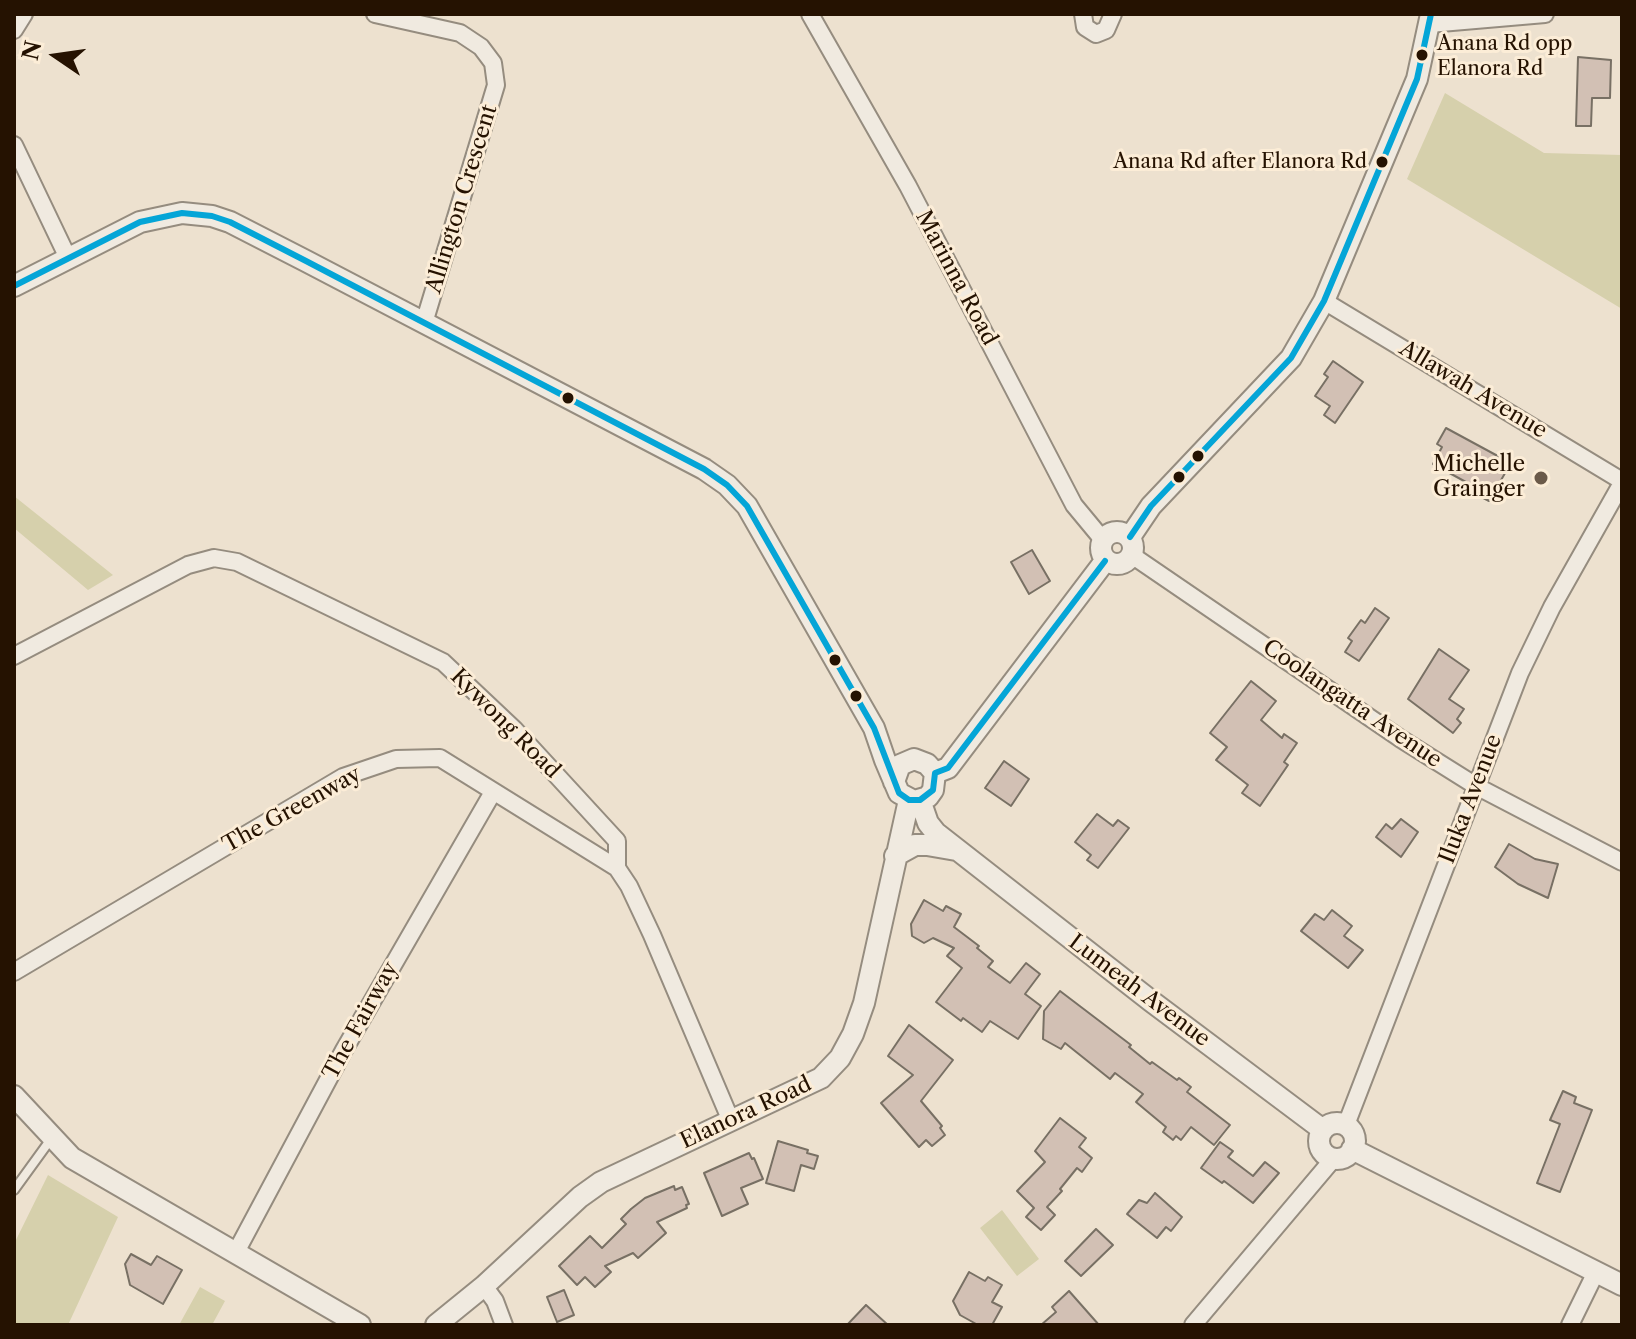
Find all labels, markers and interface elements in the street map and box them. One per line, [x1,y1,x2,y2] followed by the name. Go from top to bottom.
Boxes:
[16,16,96,96] north arrow
[1437,32,1572,79] place label: Anana Rd opp Elanora Rd
[17,38,47,63] text: N
[1414,47,1430,63] marker: Anana Rd opp Elanora Rd
[421,102,503,296] street label: Allington Crescent
[1113,150,1367,174] place label: Anana Rd after Elanora Rd
[1374,154,1390,170] marker: Anana Rd after Elanora Rd
[909,206,1003,350] street label: Marinna Road
[1394,336,1552,444] street label: Allawah Avenue
[560,390,576,406] unlabelled marker
[1190,448,1206,464] unlabelled marker
[1433,452,1525,504] place label: Michelle Grainger
[1171,469,1187,485] unlabelled marker
[1532,469,1550,487] marker: Michelle Grainger
[1257,634,1447,774] street label: Coolangatta Avenue
[827,652,843,668] unlabelled marker
[445,664,565,784] street label: Kywong Road
[848,688,864,704] unlabelled marker
[1434,731,1508,867] street label: Iluka Avenue
[218,761,366,859] street label: The Greenway
[1063,929,1215,1053] street label: Lumeah Avenue
[318,958,404,1084] street label: The Fairway
[676,1071,816,1155] street label: Elanora Road

